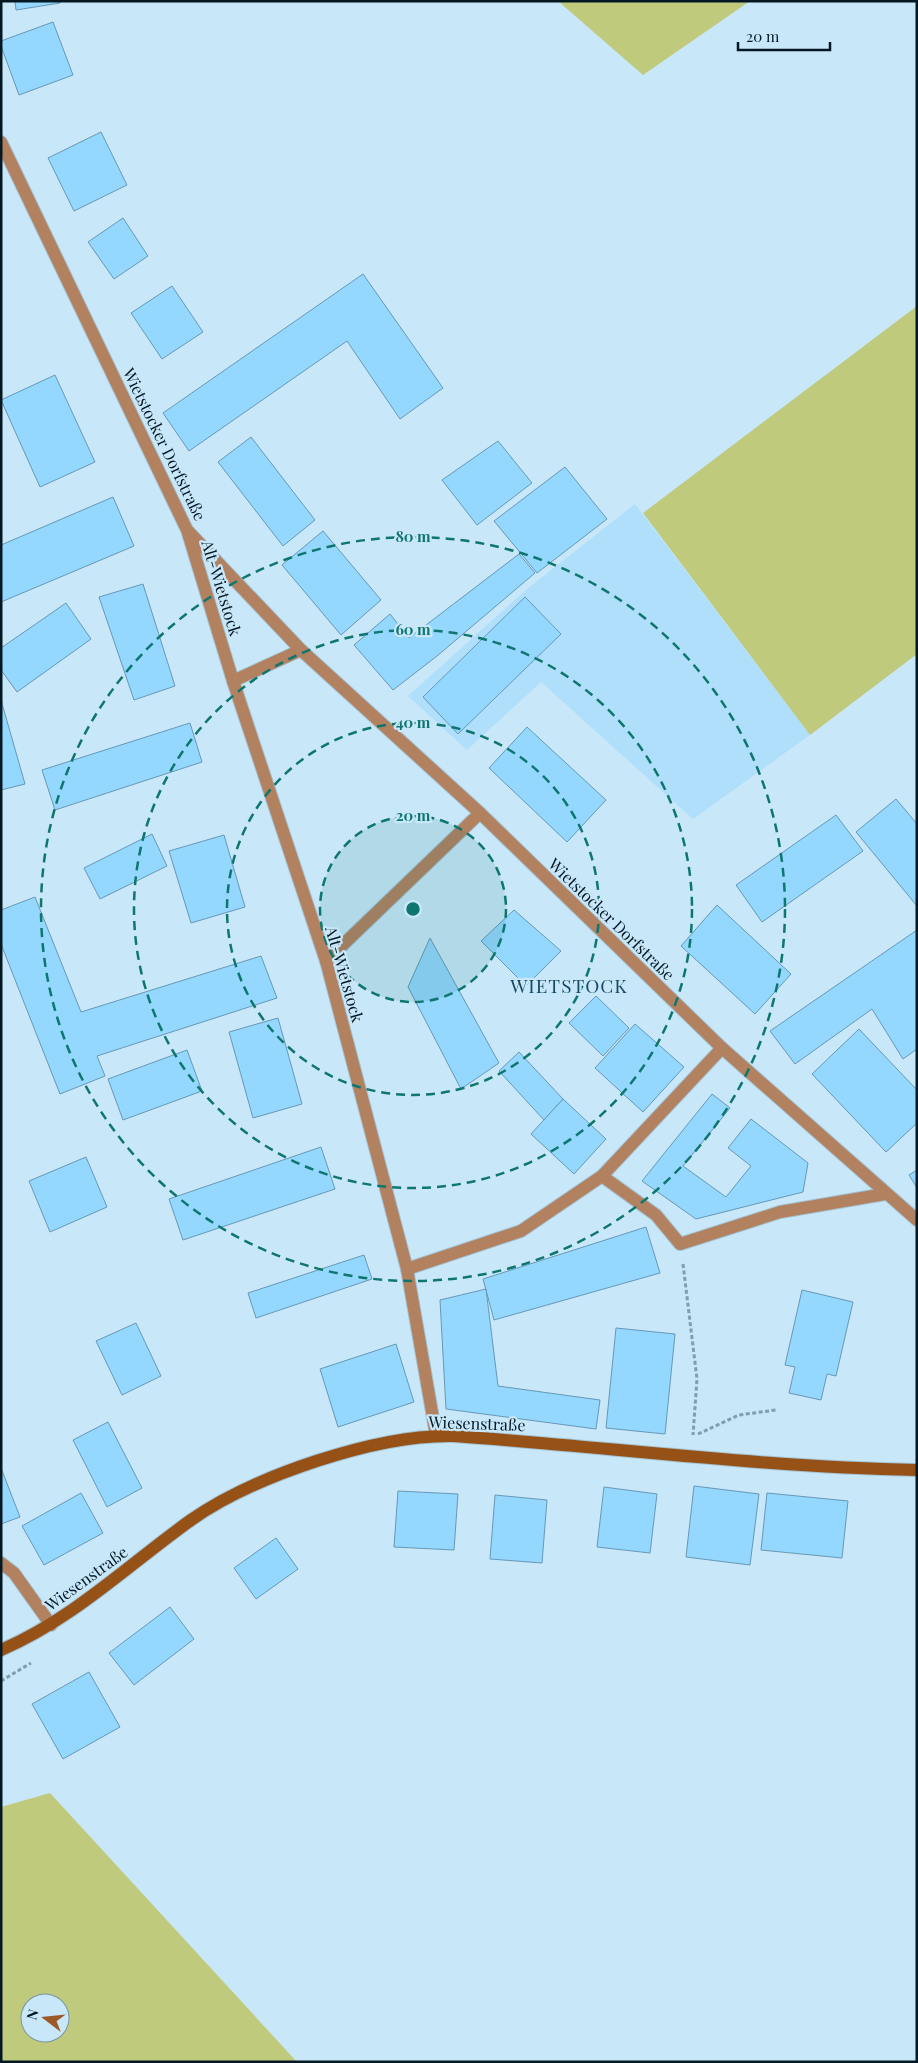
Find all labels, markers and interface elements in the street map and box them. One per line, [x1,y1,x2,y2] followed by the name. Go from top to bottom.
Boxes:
[738,20,830,52] scale bar
[746,26,780,46] text: 20 m
[118,363,211,524] street label: Wietstocker Dorfstraße
[395,526,431,546] text: 80 m
[197,537,247,639] street label: Alt-Wietstock
[395,619,431,639] text: 60 m
[396,712,431,732] text: 40 m
[396,805,431,825] text: 20 m
[544,853,679,985] street label: Wietstocker Dorfstraße
[404,900,422,918] centre of rings
[321,923,369,1025] street label: Alt-Wietstock
[509,972,628,998] district label: WIETSTOCK
[427,1411,526,1435] street label: Wiesenstraße
[40,1541,131,1616] street label: Wiesenstraße
[20,1993,70,2043] north arrow
[21,2007,43,2022] text: N

